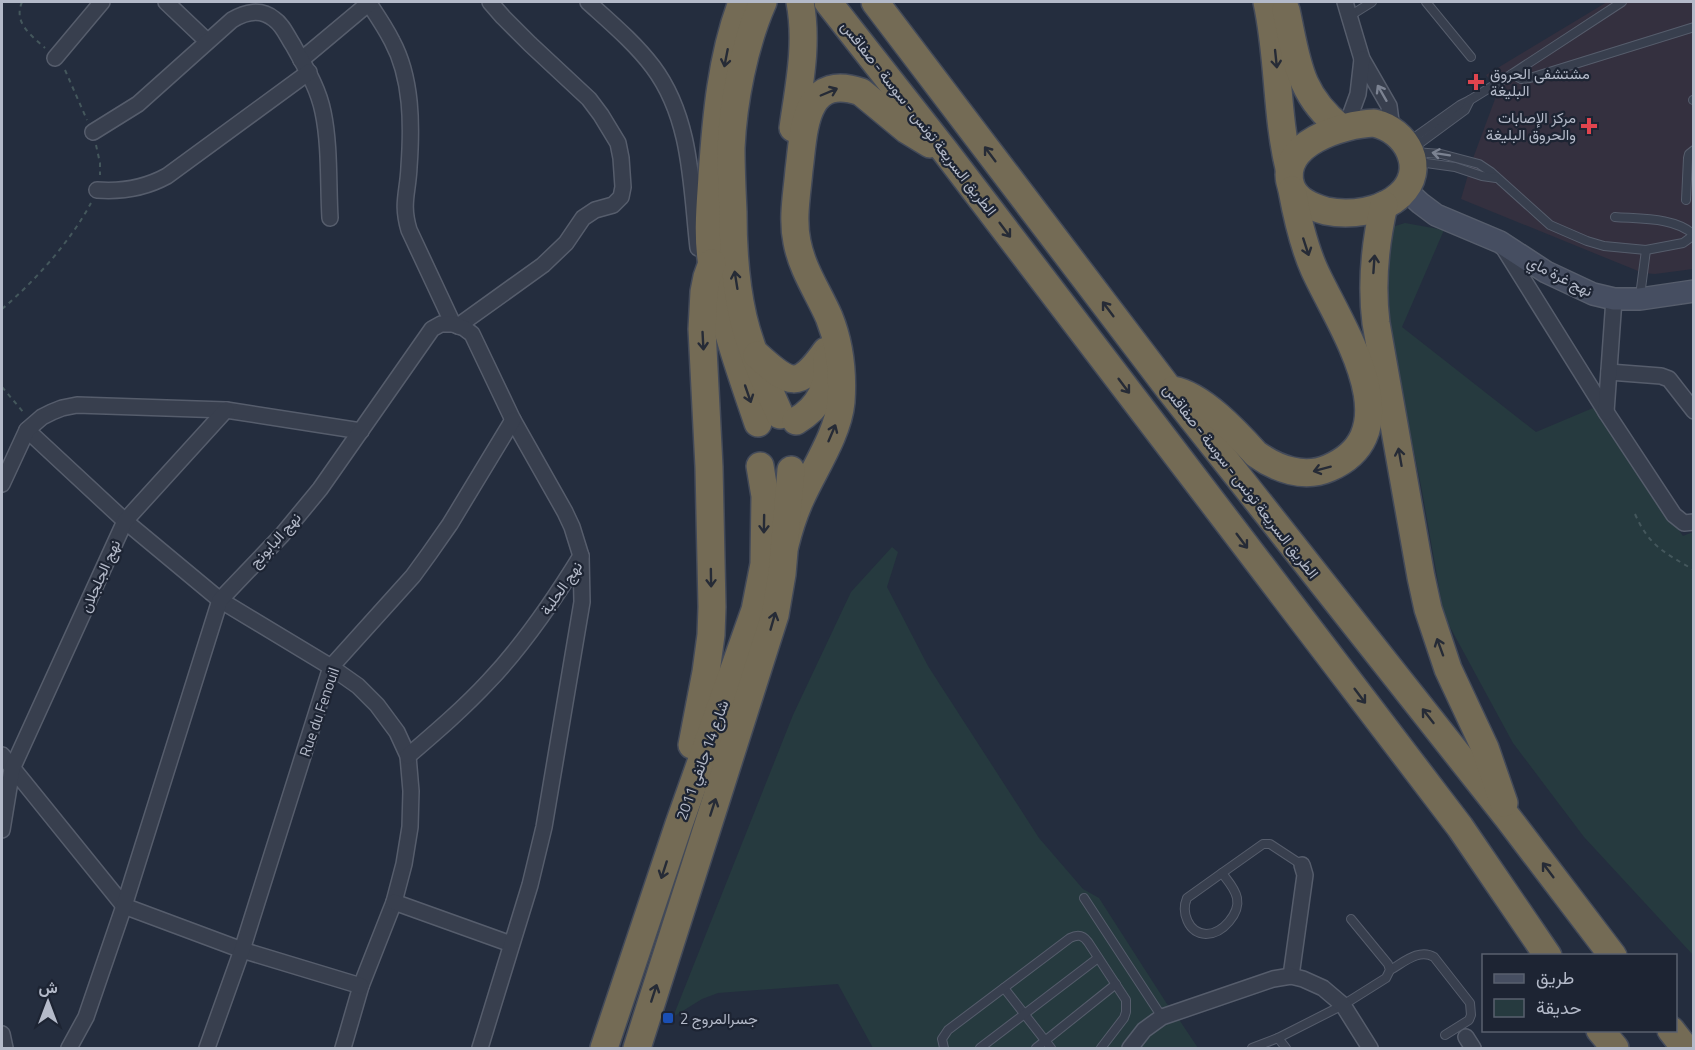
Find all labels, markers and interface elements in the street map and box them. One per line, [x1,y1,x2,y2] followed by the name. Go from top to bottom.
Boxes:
[836,16,1002,220] street label: الطريق السريعة تونس - سوسة - صفاقس
[720,47,731,67] one-way arrow
[1271,49,1282,69] one-way arrow
[1490,62,1590,102] place label: مشتشفى الحروق البليغة
[1467,73,1485,91] marker: مشتشفى الحروق البليغة
[1376,84,1387,102] one-way arrow
[820,86,838,97] one-way arrow
[1486,106,1576,146] place label: مركز الإصابات والحروق البليغة
[1580,117,1598,135] marker: مركز الإصابات والحروق البليغة
[984,146,997,162] one-way arrow
[1432,149,1452,160] one-way arrow
[999,222,1012,238] one-way arrow
[1302,237,1313,256] one-way arrow
[1522,250,1597,304] street label: نهج غرة ماي
[1369,255,1380,274] one-way arrow
[731,271,742,290] one-way arrow
[1102,301,1115,317] one-way arrow
[697,331,708,351] one-way arrow
[1117,377,1130,393] one-way arrow
[1158,379,1324,583] street label: الطريق السريعة تونس - سوسة - صفاقس
[743,384,754,403] one-way arrow
[827,425,838,443] one-way arrow
[1394,447,1405,467] one-way arrow
[1313,464,1332,476] one-way arrow
[244,507,306,573] street label: نهج البابونج
[759,513,770,533] one-way arrow
[1235,532,1248,548] one-way arrow
[74,536,126,616] street label: نهج الجلجلان
[534,556,588,620] street label: نهج الحلبة
[706,568,717,588] one-way arrow
[767,612,779,631] one-way arrow
[1434,638,1445,657] one-way arrow
[293,664,345,760] street label: Rue du Fenouil
[1354,687,1366,703] one-way arrow
[670,697,736,824] street label: شارع 14 جانفي 2011
[1421,709,1434,725] one-way arrow
[709,798,720,817] one-way arrow
[657,861,668,879] one-way arrow
[1541,863,1554,879] one-way arrow
[1482,954,1677,1032] legend
[1536,964,1574,991] text: طريق
[18,972,78,1032] north arrow
[38,975,58,999] text: ش
[649,984,660,1003] one-way arrow
[1536,994,1582,1021] text: حديقة
[680,1007,758,1030] place label: جسرالمروج 2
[661,1011,675,1025] marker: جسرالمروج 2

